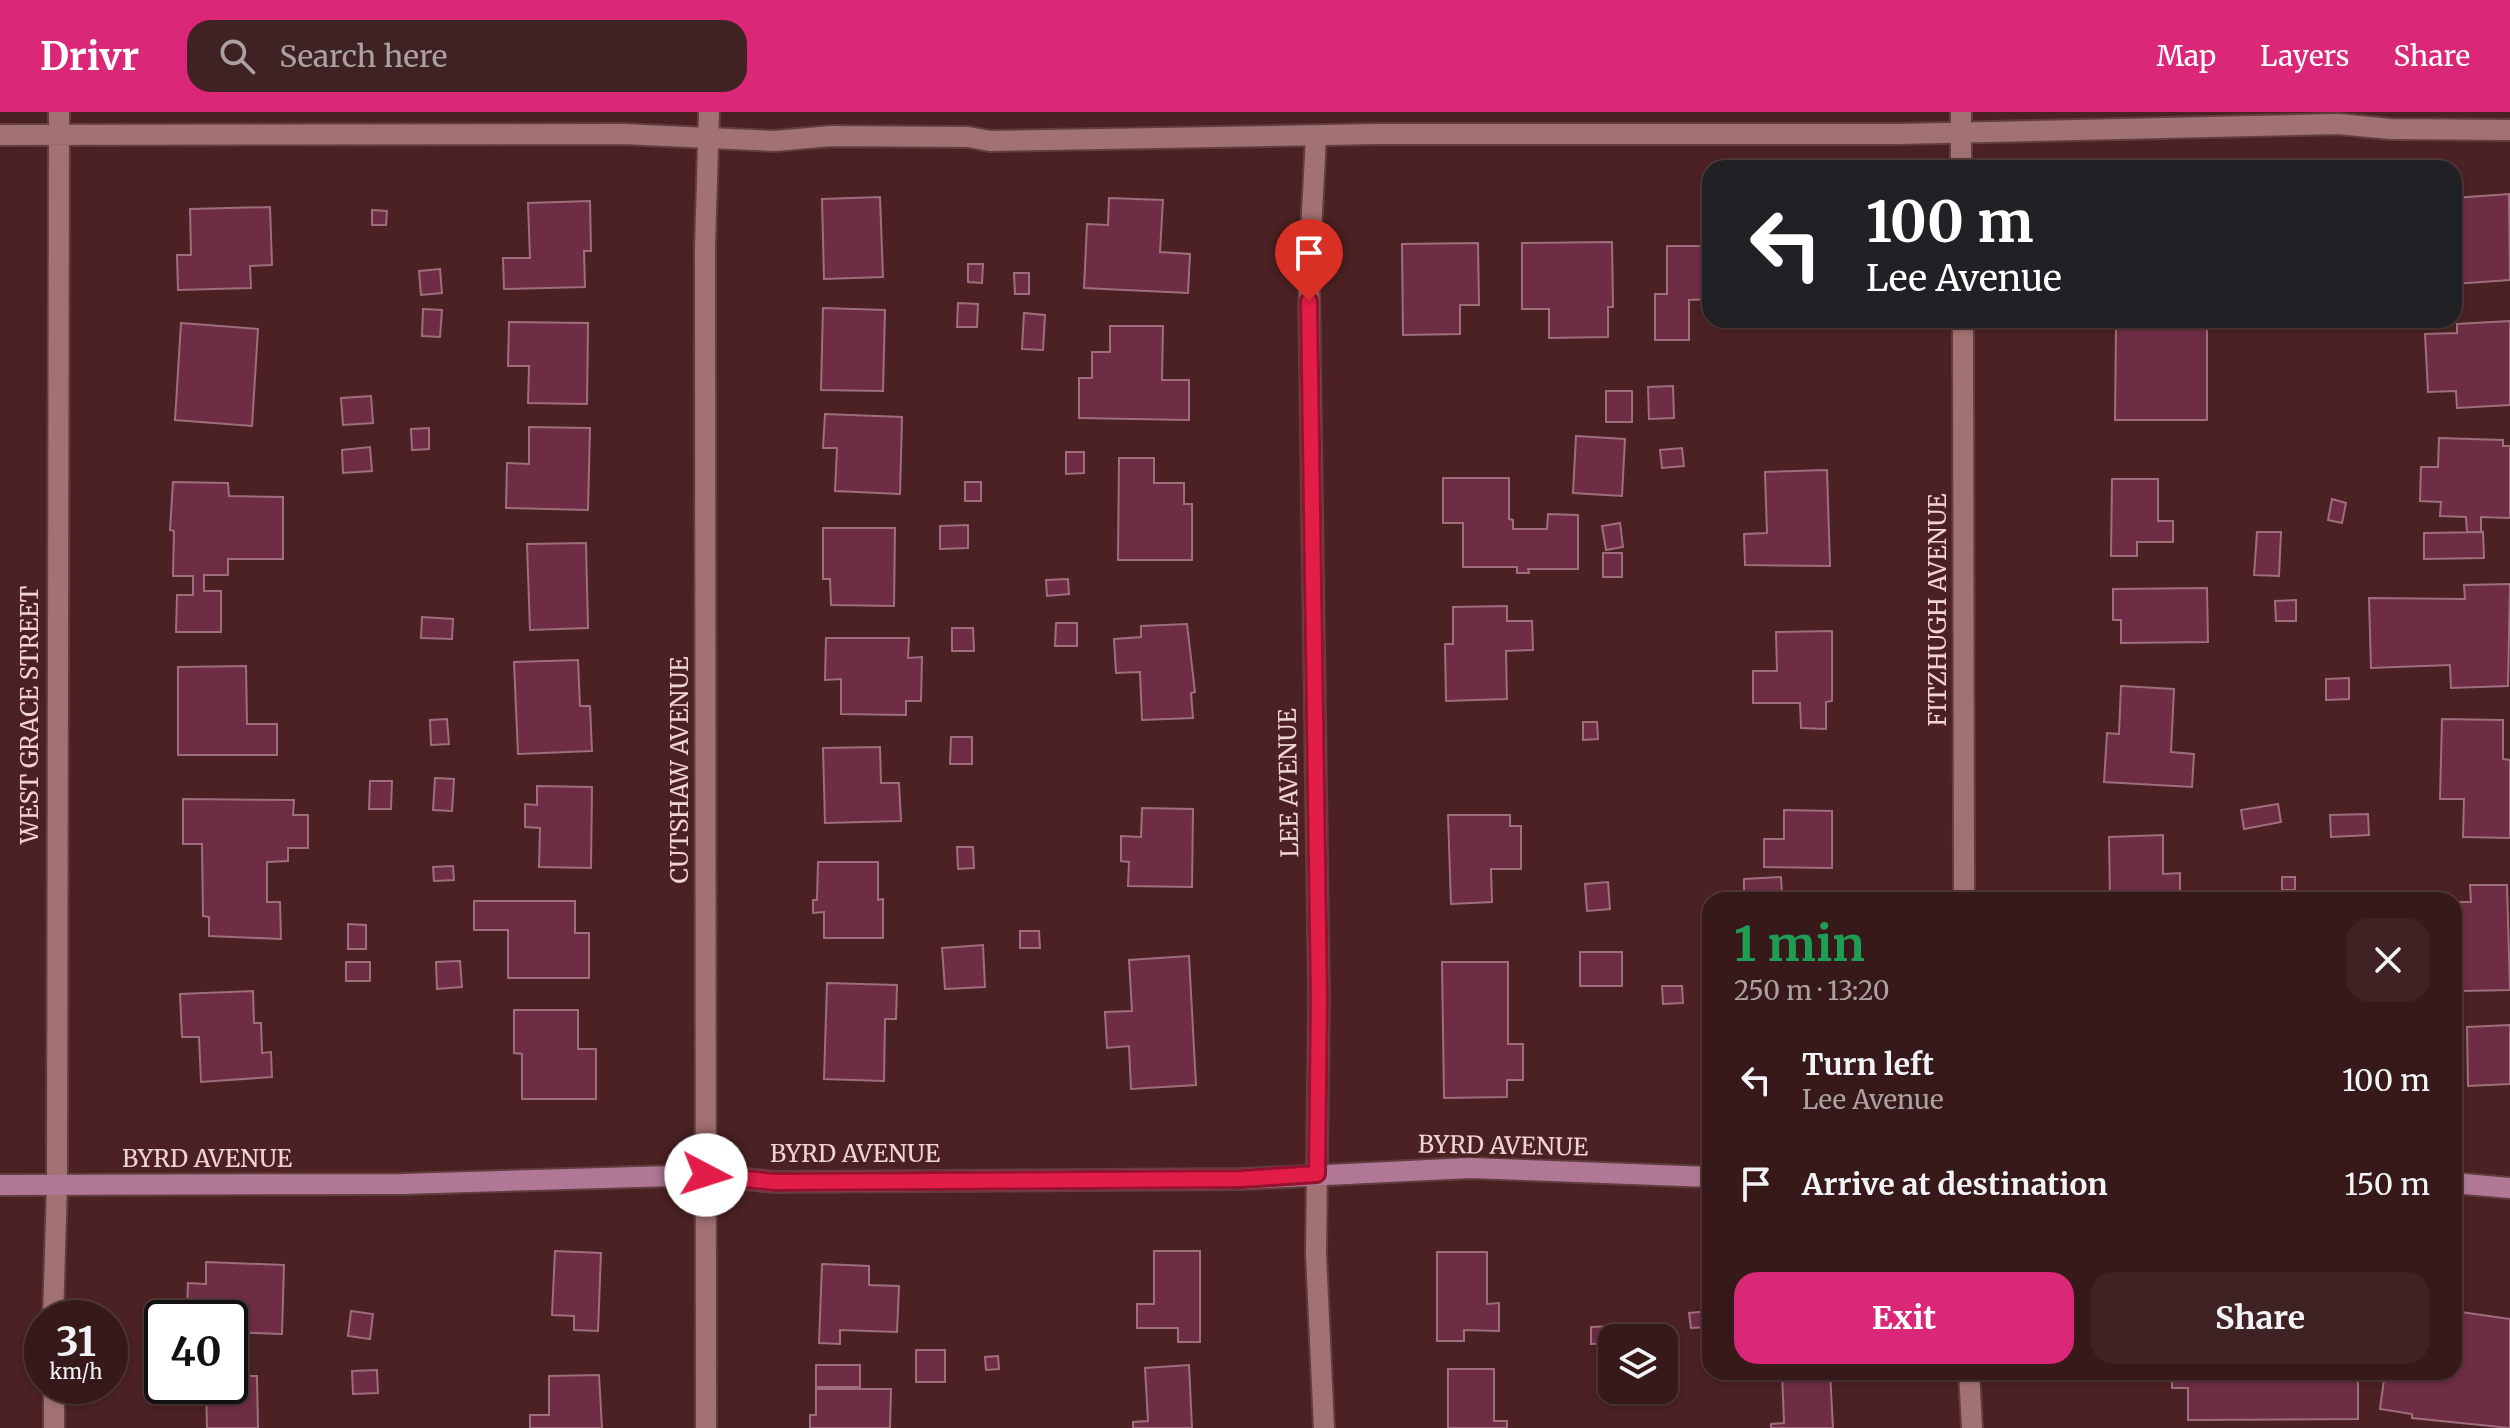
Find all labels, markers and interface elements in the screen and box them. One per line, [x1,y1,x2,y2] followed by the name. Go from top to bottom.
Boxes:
[187,20,747,92] search box
[40,33,139,80] text: Drivr
[215,34,259,78] icon: search
[279,37,447,75] text: Search here
[2156,38,2216,74] text: Map
[2260,38,2349,74] text: Layers
[2393,38,2470,74] text: Share
[1866,187,2034,257] text: 100 m
[1734,192,1838,296] icon: left
[1275,219,1343,301] pin
[1287,231,1331,275] icon: arrive
[1866,256,2062,301] text: Lee Avenue
[1922,493,1953,727] street label: FITZHUGH AVENUE
[14,586,45,845] street label: WEST GRACE STREET
[664,656,695,883] street label: CUTSHAW AVENUE
[1272,707,1305,858] street label: LEE AVENUE
[1734,914,1865,974] text: 1 min
[2346,918,2430,1002] button: close
[1734,974,1890,1007] text: 250 m · 13:20
[1802,1045,1934,1083] text: Turn left
[1734,1058,1778,1102] icon: left
[2342,1061,2430,1099] text: 100 m
[1802,1083,1943,1116] text: Lee Avenue
[1418,1129,1589,1162] street label: BYRD AVENUE
[664,1133,748,1217] position arrow
[770,1138,941,1169] street label: BYRD AVENUE
[122,1143,293,1174] street label: BYRD AVENUE
[1734,1162,1778,1206] icon: arrive
[1802,1165,2108,1203] text: Arrive at destination
[2344,1165,2430,1203] text: 150 m
[1734,1272,2074,1364] button: Exit
[2090,1272,2430,1364] button: Share
[144,1300,248,1404] speed limit sign: 40
[56,1317,96,1367] text: 31
[1598,1324,1678,1404] map controls
[1598,1324,1678,1404] button: layers
[50,1359,102,1384] text: km/h

